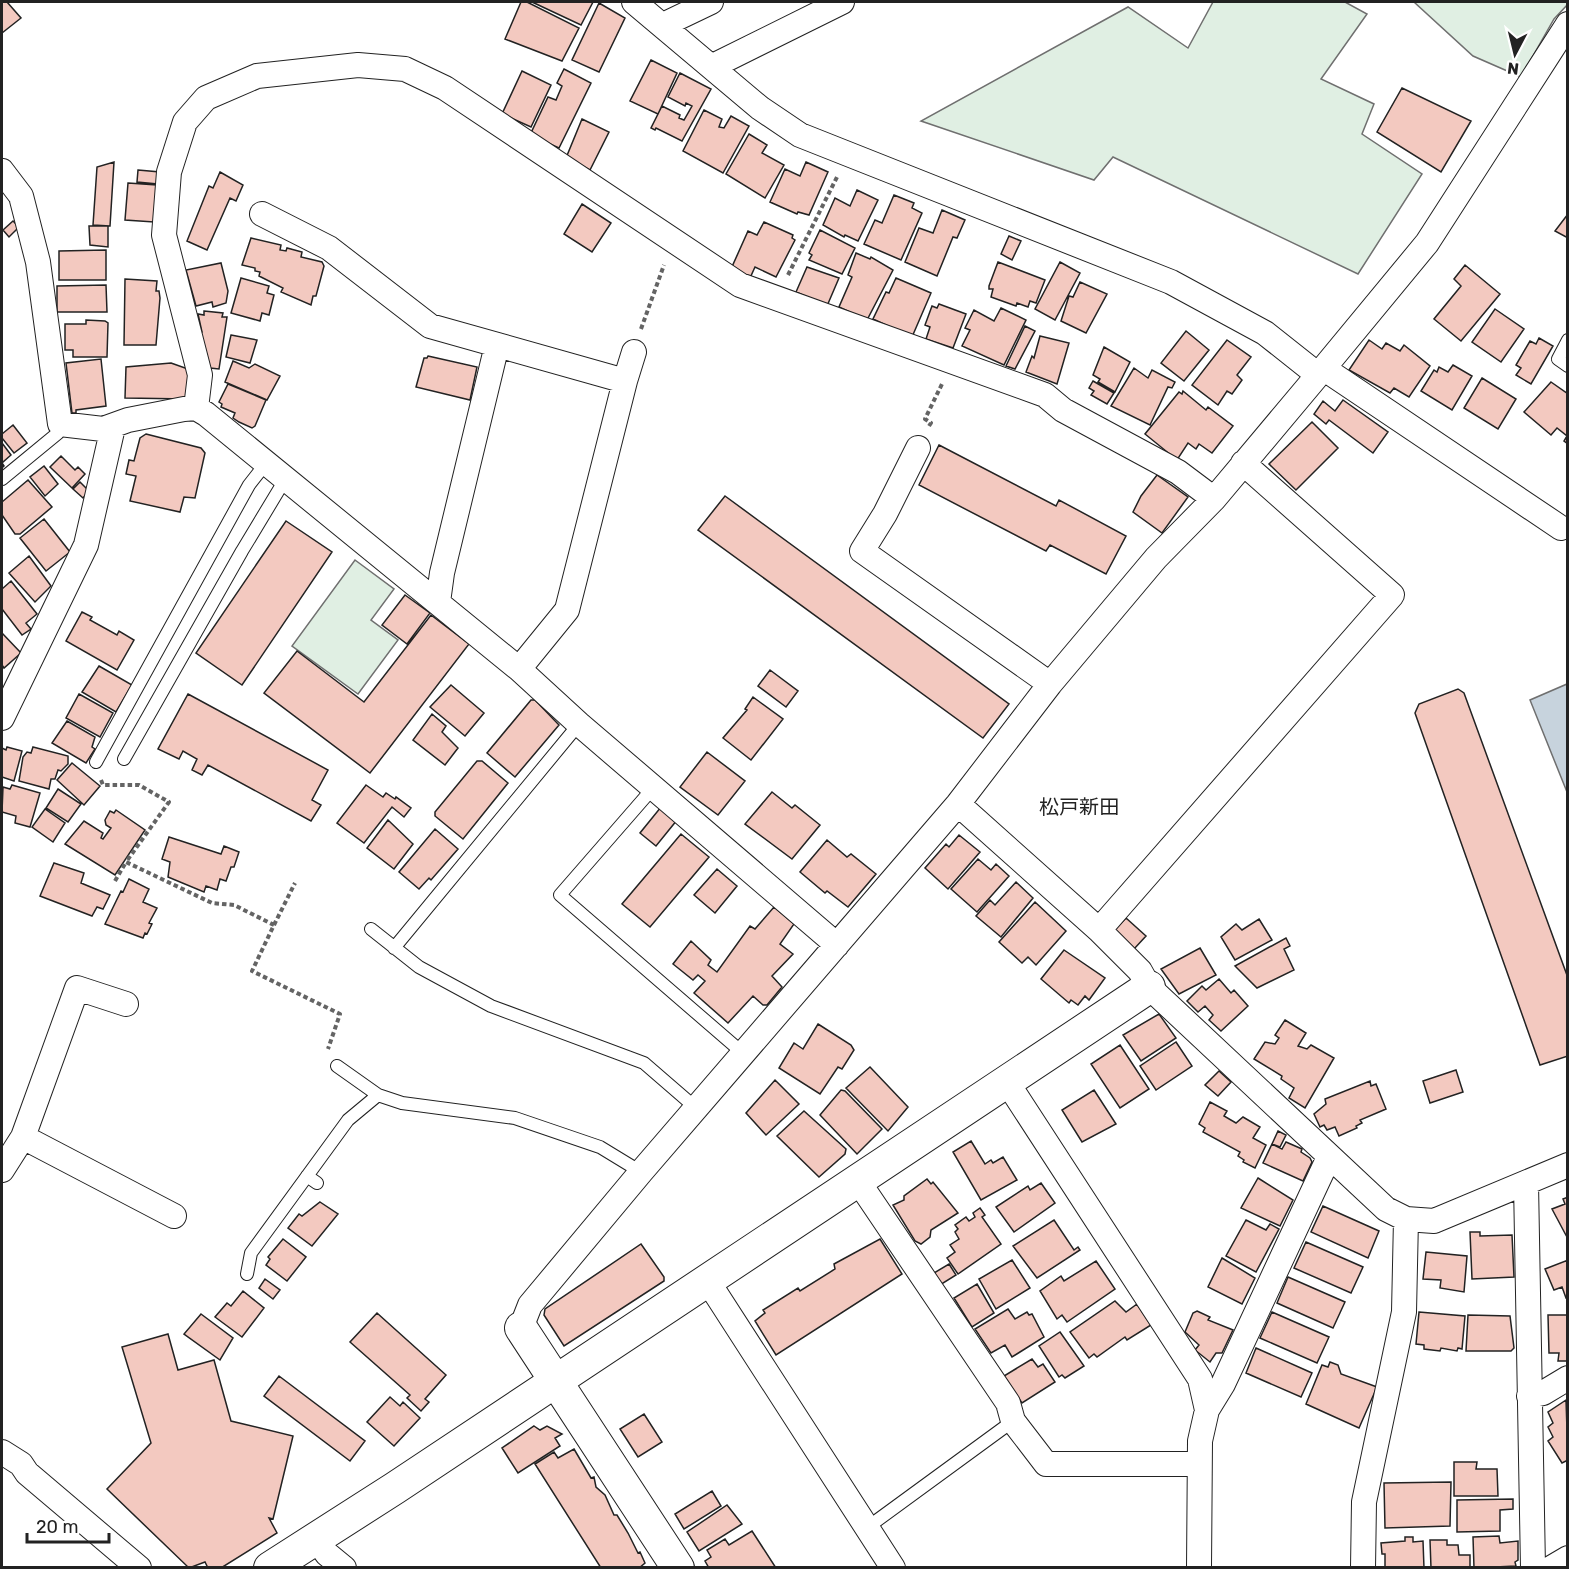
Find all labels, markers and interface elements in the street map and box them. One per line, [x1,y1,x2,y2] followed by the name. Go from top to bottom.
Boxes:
[1485,24,1545,84] north arrow
[1506,58,1520,79] text: N
[1039,795,1119,819] district label: 松戸新田
[27,1506,110,1544] scale bar
[36,1516,78,1538] text: 20 m

